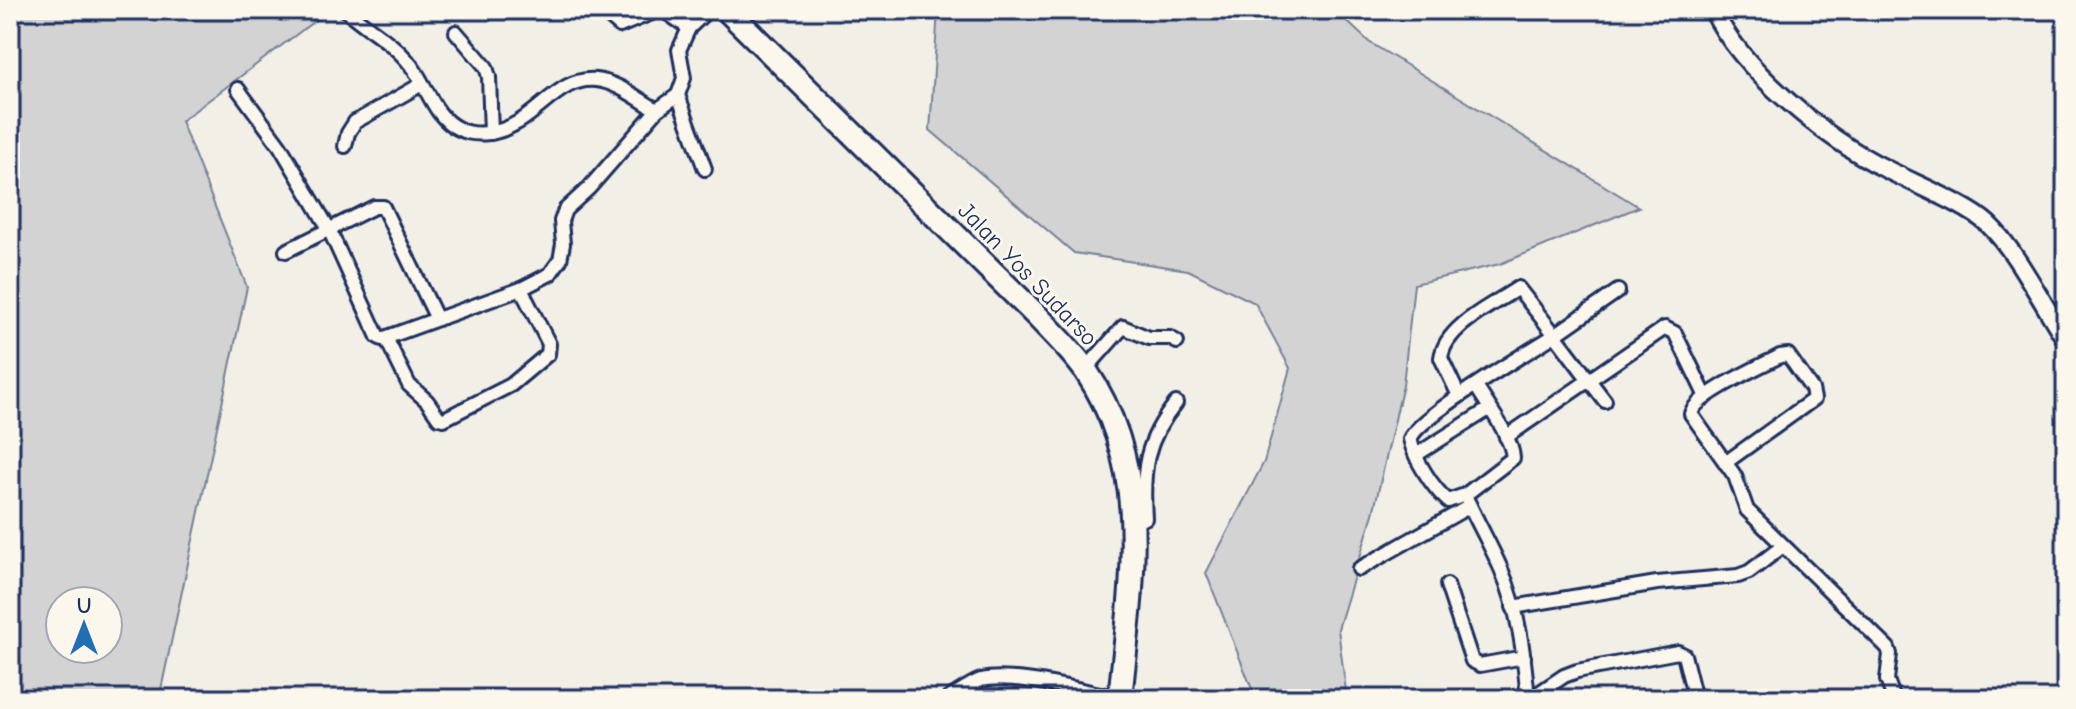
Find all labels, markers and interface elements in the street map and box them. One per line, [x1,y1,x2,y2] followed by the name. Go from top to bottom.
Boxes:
[952,197,1104,351] street label: Jalan Yos Sudarso
[44,585,124,665] north arrow
[77,593,91,619] text: U

